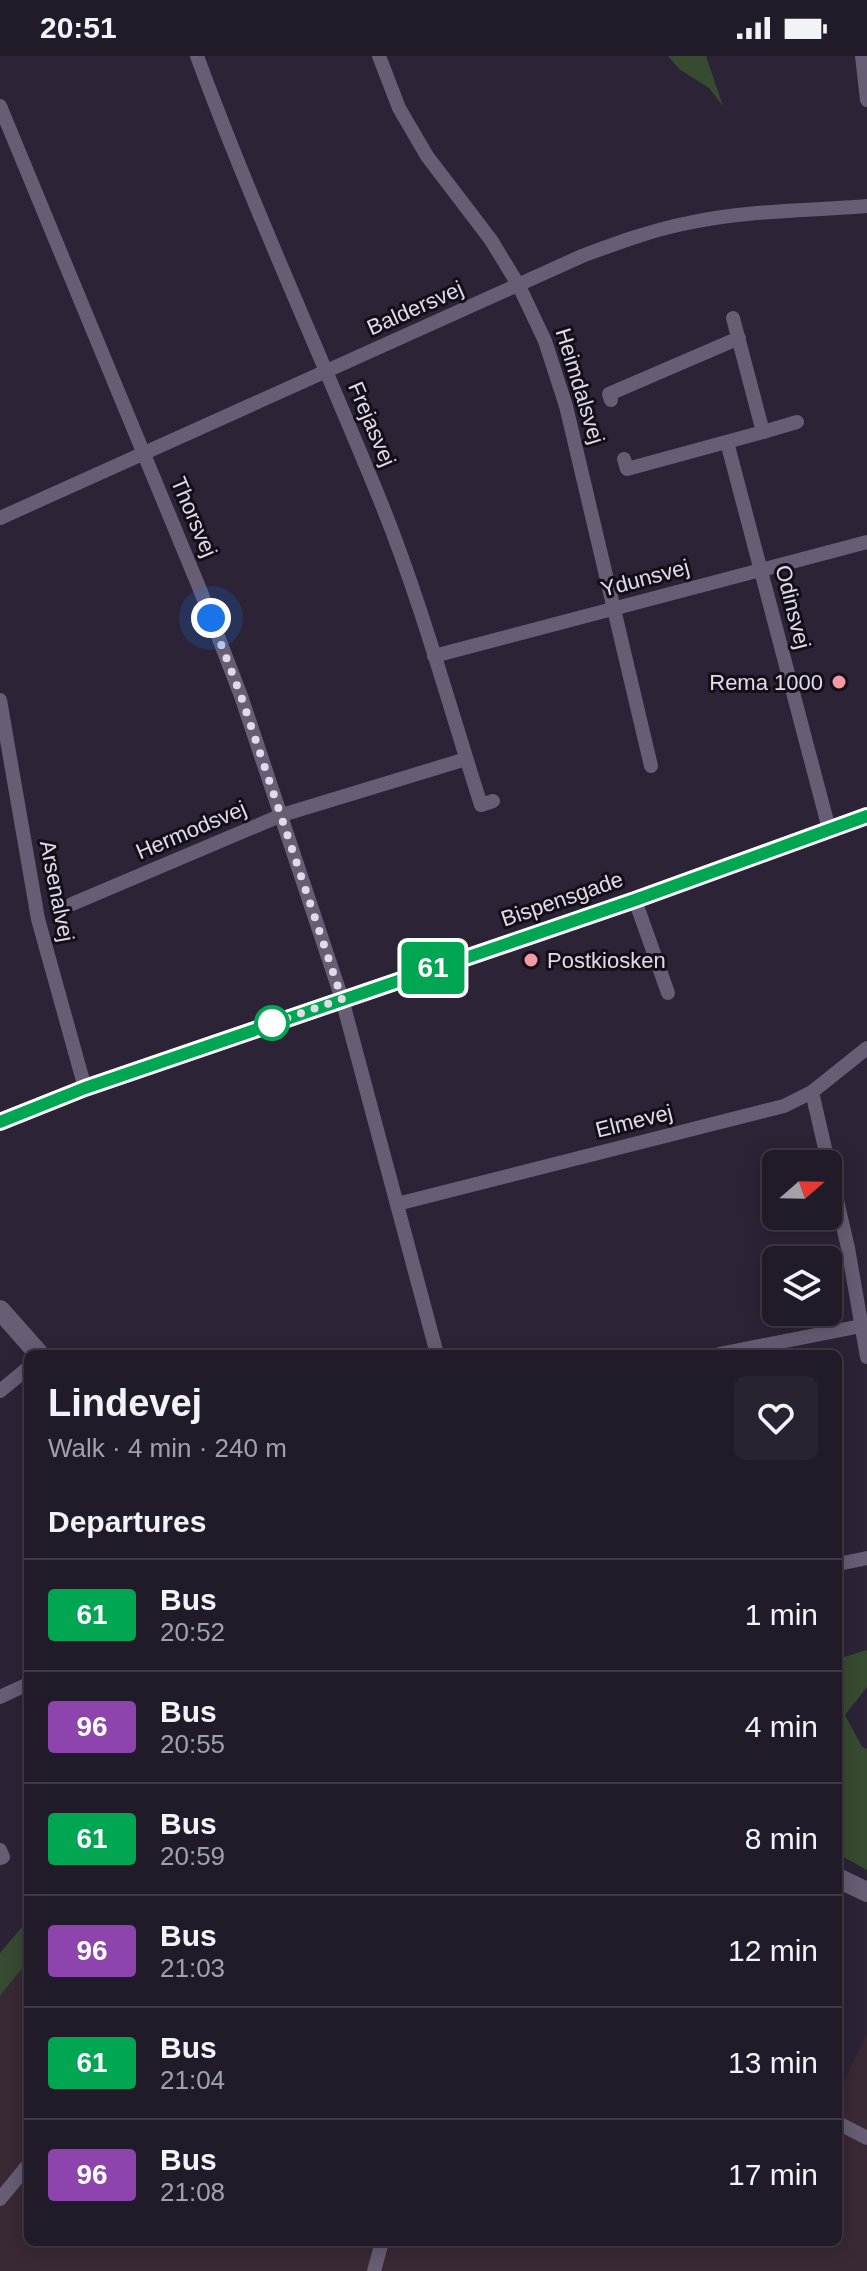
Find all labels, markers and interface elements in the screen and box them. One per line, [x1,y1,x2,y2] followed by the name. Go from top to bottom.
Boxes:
[40,11,117,44] text: 20:51
[363,276,467,340] street label: Baldersvej
[551,325,609,447] street label: Heimdalsvej
[343,378,401,470] street label: Frejasvej
[166,473,222,561] street label: Thorsvej
[598,554,692,602] street label: Ydunsvej
[771,562,815,652] street label: Odinsvej
[191,598,231,638] your location
[709,670,823,695] place label: Rema 1000
[830,673,848,691] marker: Rema 1000
[132,796,250,864] street label: Hermodsvej
[35,838,79,944] street label: Arsenalvej
[498,866,626,932] street label: Bispensgade
[397,942,469,994] line badge: 61
[547,948,666,973] place label: Postkiosken
[522,951,540,969] marker: Postkiosken
[417,952,449,983] text: 61
[255,1006,289,1040] unlabelled marker
[593,1099,675,1143] street label: Elmevej
[762,1150,842,1230] north arrow
[762,1150,842,1326] map controls
[762,1246,842,1326] button: layers
[734,1376,818,1460] button: heart
[48,1382,202,1424] text: Lindevej
[48,1433,287,1463] text: Walk · 4 min · 240 m
[48,1505,206,1538] text: Departures
[160,1583,217,1616] text: Bus
[745,1598,818,1631] text: 1 min
[76,1599,108,1630] text: 61
[160,1617,225,1647] text: 20:52
[160,1695,217,1728] text: Bus
[745,1710,818,1743] text: 4 min
[76,1711,108,1742] text: 96
[160,1729,225,1759] text: 20:55
[160,1807,217,1840] text: Bus
[745,1822,818,1855] text: 8 min
[76,1823,108,1854] text: 61
[160,1841,225,1871] text: 20:59
[160,1919,217,1952] text: Bus
[728,1934,818,1967] text: 12 min
[76,1935,108,1966] text: 96
[160,1953,225,1983] text: 21:03
[160,2031,217,2064] text: Bus
[728,2046,818,2079] text: 13 min
[76,2047,108,2078] text: 61
[160,2065,225,2095] text: 21:04
[160,2143,217,2176] text: Bus
[728,2158,818,2191] text: 17 min
[76,2159,108,2190] text: 96
[160,2177,225,2207] text: 21:08

